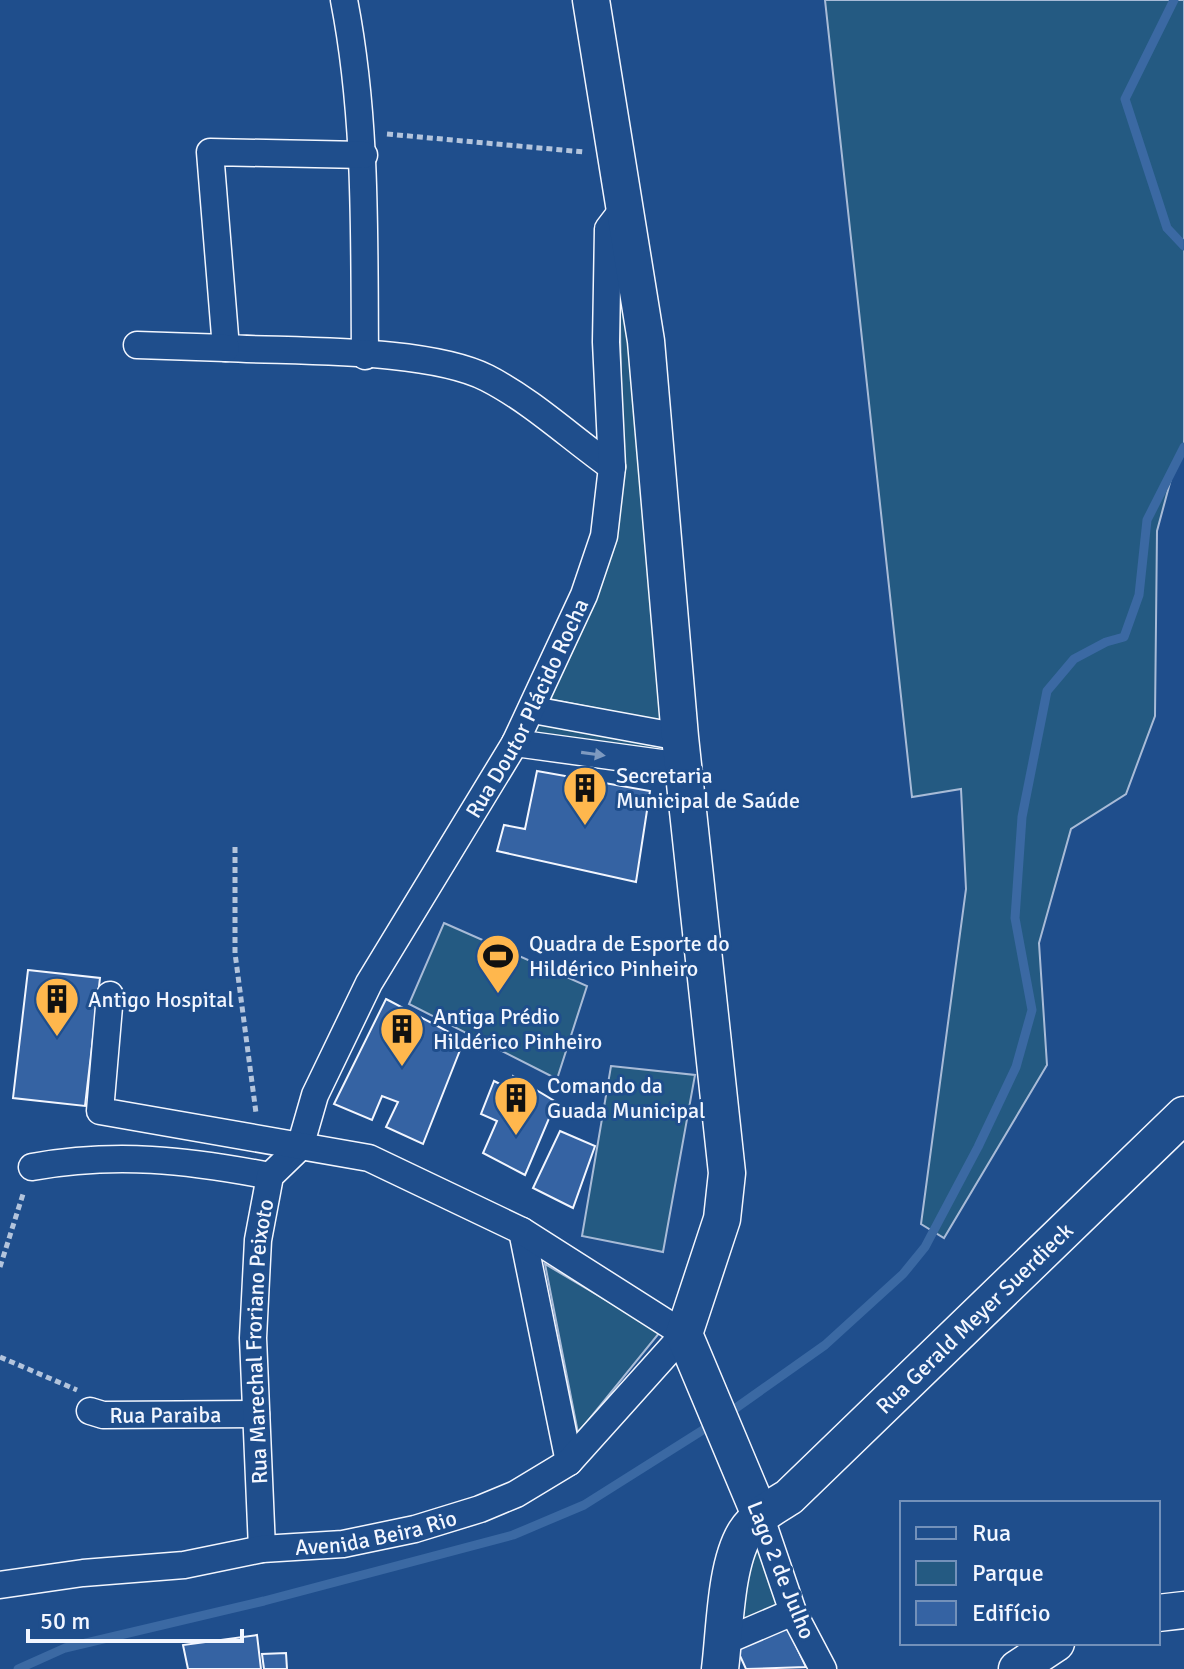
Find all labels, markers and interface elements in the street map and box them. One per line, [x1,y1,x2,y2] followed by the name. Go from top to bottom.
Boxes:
[459,594,594,823] street label: Rua Doutor Plácido Rocha
[580,747,605,760] one-way arrow
[616,762,800,814] place label: Secretaria Municipal de Saúde
[561,764,609,827] building icon: Secretaria Municipal de Saúde
[529,930,730,982] place label: Quadra de Esporte do Hildérico Pinheiro
[474,932,522,995] sports icon: Quadra de Esporte do Hildérico Pinheiro
[33,975,81,1038] building icon: Antigo Hospital
[88,986,234,1013] place label: Antigo Hospital
[433,1003,602,1055] place label: Antiga Prédio Hildérico Pinheiro
[378,1005,426,1068] building icon: Antiga Prédio Hildérico Pinheiro
[547,1072,706,1124] place label: Comando da Guada Municipal
[492,1074,540,1137] building icon: Comando da Guada Municipal
[239,1197,279,1485] street label: Rua Marechal Froriano Peixoto
[870,1217,1078,1419] street label: Rua Gerald Meyer Suerdieck
[109,1401,221,1428] street label: Rua Paraiba
[741,1497,821,1643] street label: Lago 2 de Julho
[900,1501,1160,1645] legend
[294,1504,460,1560] street label: Avenida Beira Rio
[972,1518,1011,1548] text: Rua
[972,1558,1044,1588] text: Parque
[28,1593,242,1643] scale bar
[972,1598,1050,1628] text: Edifício
[40,1606,90,1636] text: 50 m

